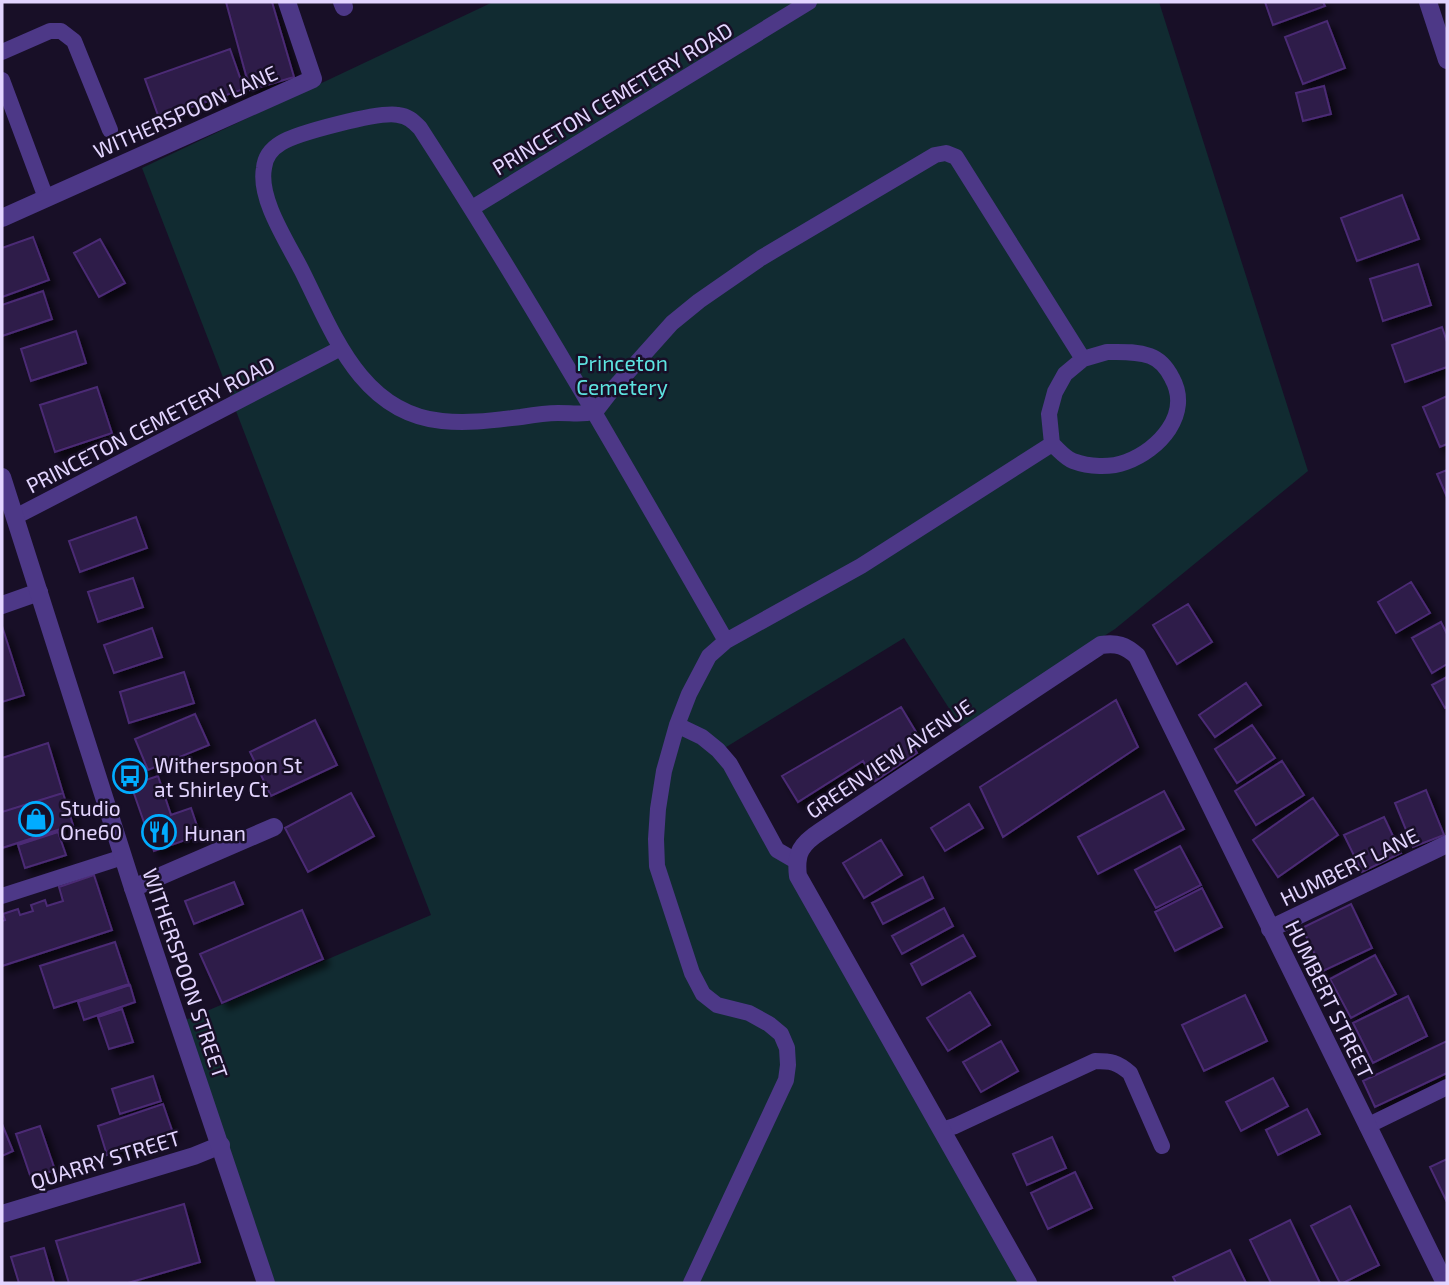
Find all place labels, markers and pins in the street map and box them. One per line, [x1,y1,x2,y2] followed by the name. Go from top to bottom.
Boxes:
[154,752,302,801] place label: Witherspoon St at Shirley Ct
[111,757,149,795] bus stop icon: Witherspoon St at Shirley Ct
[60,795,122,844] place label: Studio One60
[17,800,55,838] shop icon: Studio One60
[140,813,178,851] restaurant icon: Hunan
[184,820,246,845] place label: Hunan

